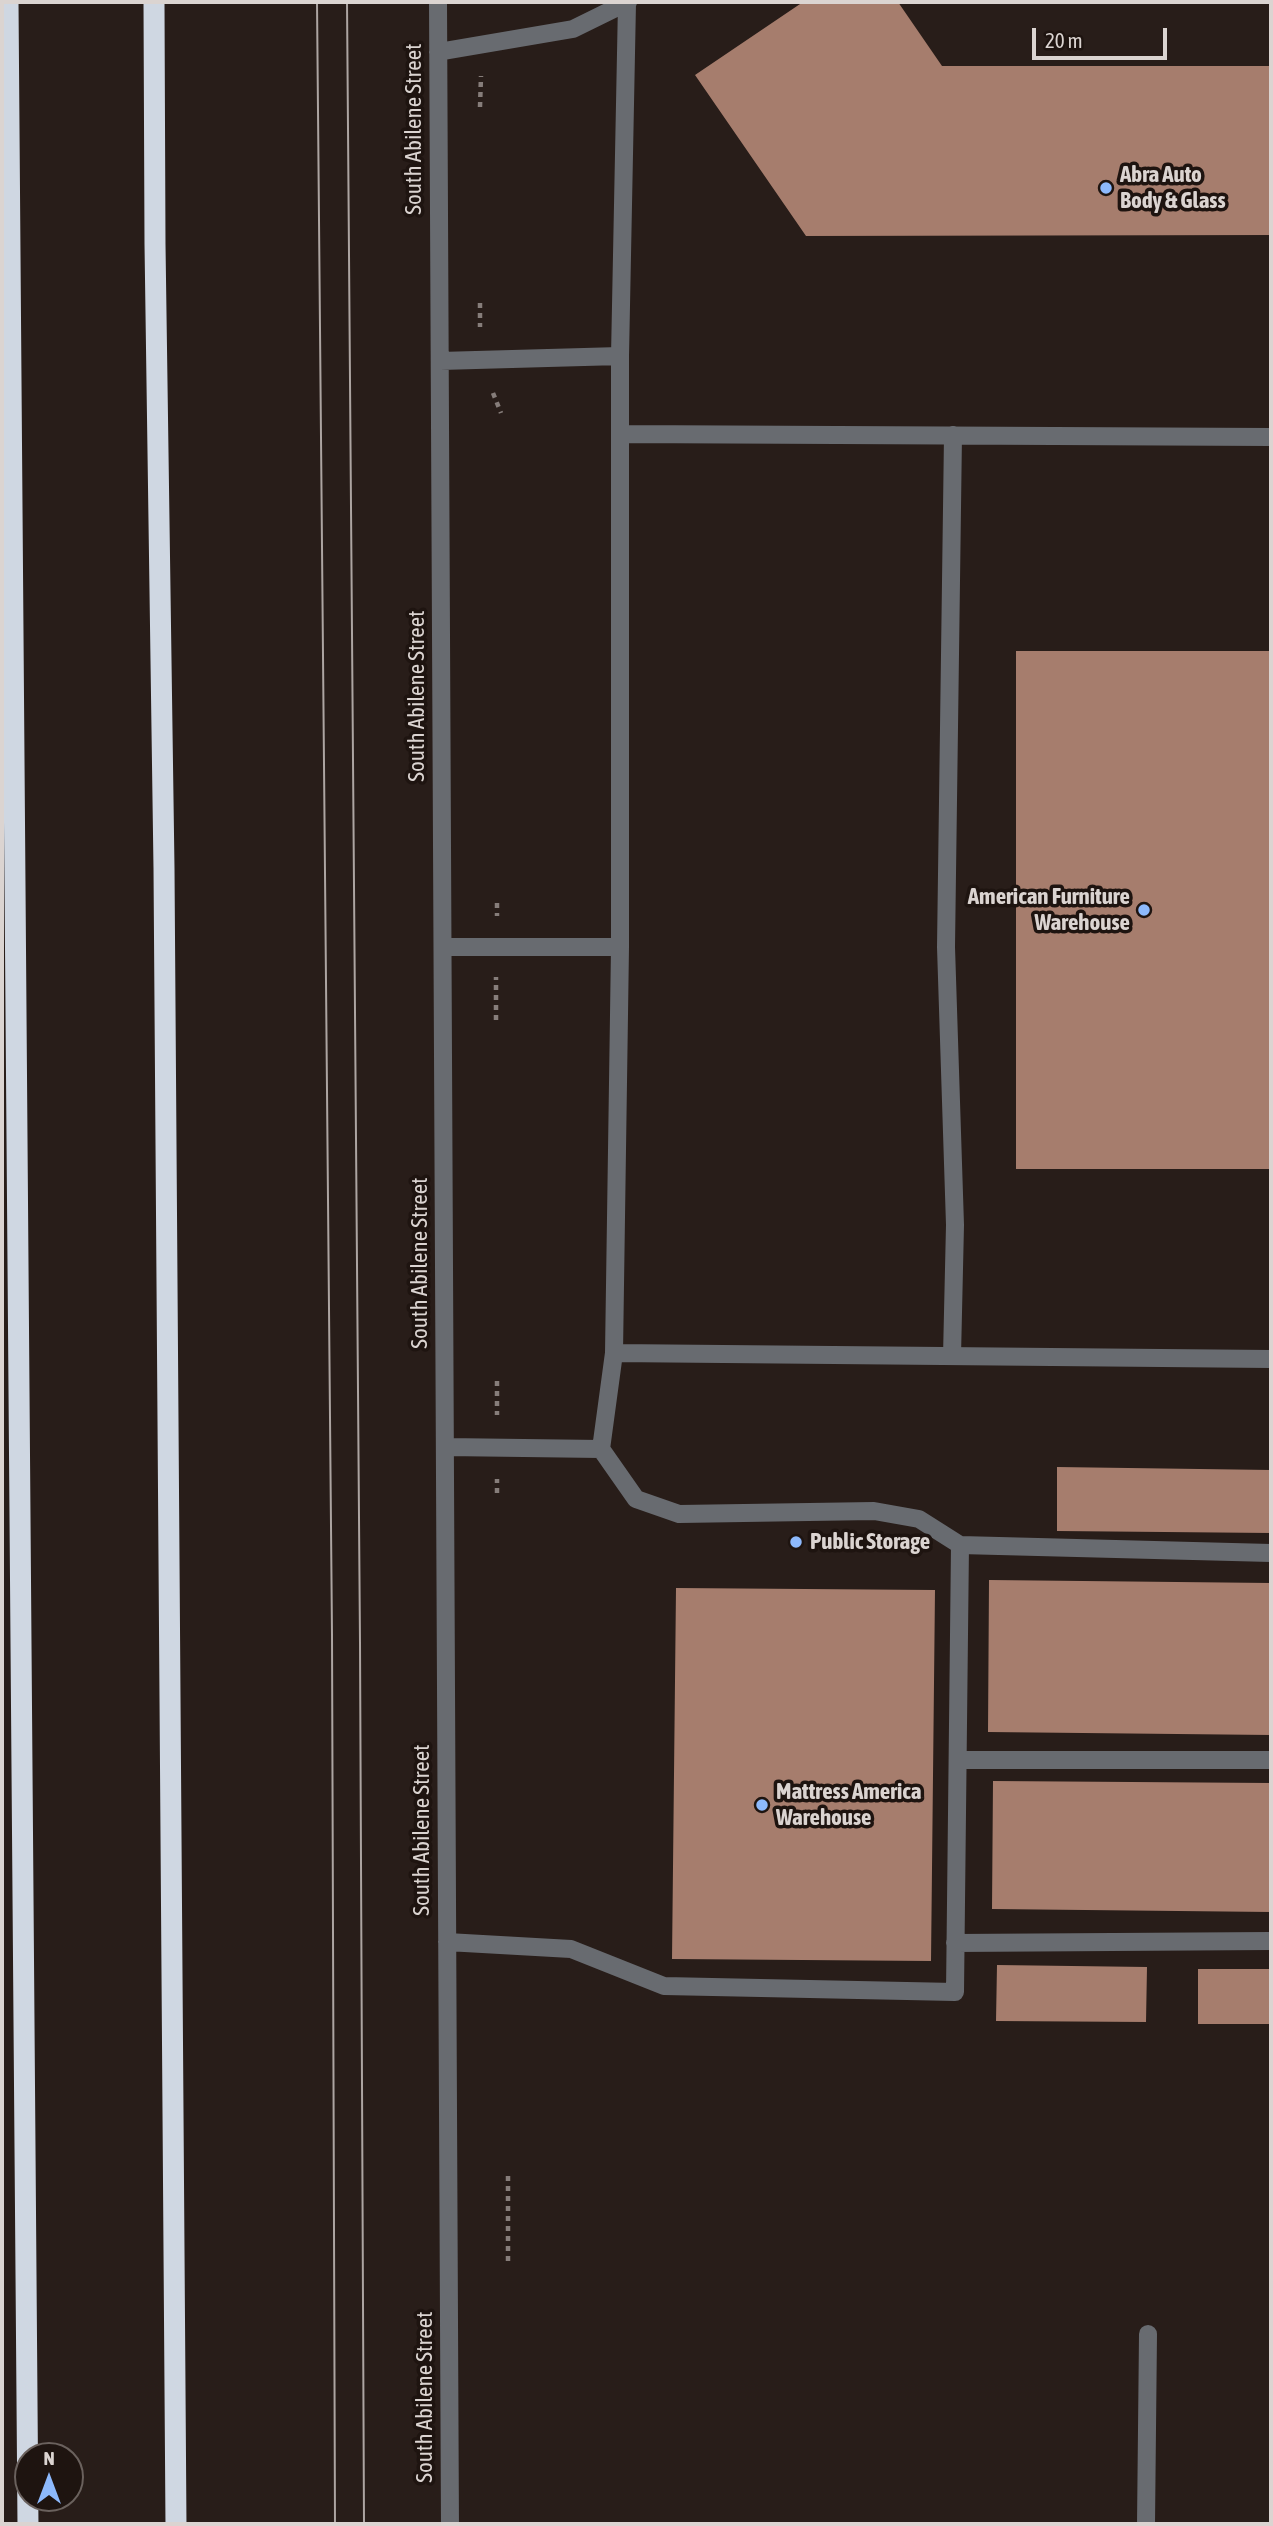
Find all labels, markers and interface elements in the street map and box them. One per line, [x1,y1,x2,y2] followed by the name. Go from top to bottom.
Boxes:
[1035,14,1170,58] scale bar
[1045,28,1083,52] text: 20 m
[400,43,428,215] street label: South Abilene Street
[1120,161,1226,215] place label: Abra Auto Body & Glass
[1098,180,1114,196] marker: Abra Auto Body & Glass
[403,610,431,782] street label: South Abilene Street
[968,883,1130,937] place label: American Furniture Warehouse
[1136,902,1152,918] marker: American Furniture Warehouse
[406,1177,434,1349] street label: South Abilene Street
[810,1528,930,1556] place label: Public Storage
[788,1534,804,1550] marker: Public Storage
[408,1744,436,1916] street label: South Abilene Street
[776,1778,922,1832] place label: Mattress America Warehouse
[754,1797,770,1813] marker: Mattress America Warehouse
[411,2311,439,2483] street label: South Abilene Street
[14,2442,84,2512] north arrow
[43,2447,55,2469] text: N

